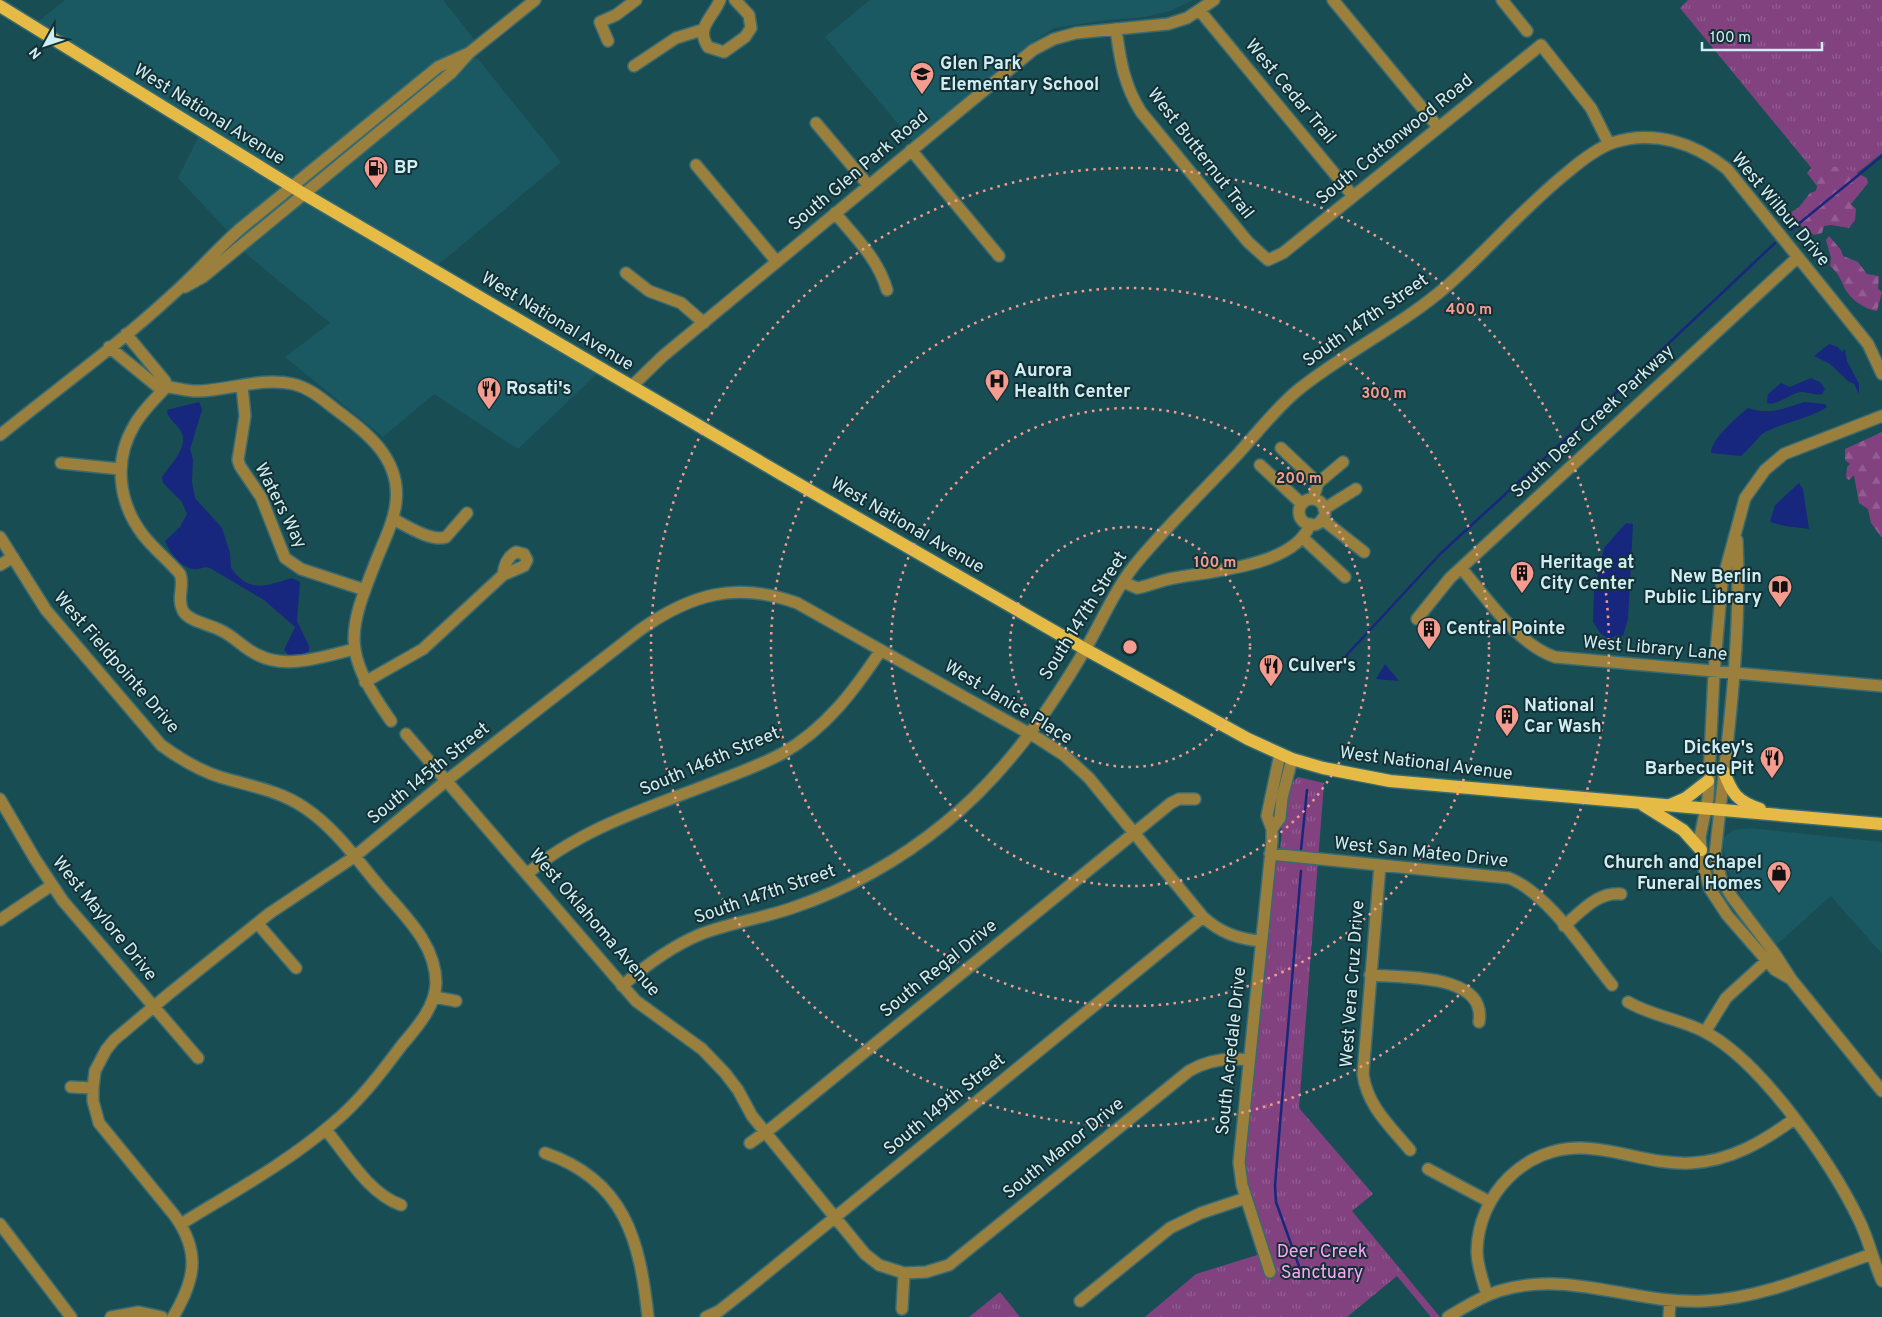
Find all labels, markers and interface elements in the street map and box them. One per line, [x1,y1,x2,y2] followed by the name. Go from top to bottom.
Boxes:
[20,20,70,70] north arrow
[1702,20,1822,52] scale bar
[1710,29,1751,48] text: 100 m
[1239,35,1341,149] street label: West Cedar Trail
[26,43,46,62] text: N
[940,53,1099,97] place label: Glen Park Elementary School
[129,59,289,171] street label: West National Avenue
[909,61,935,95] school or university icon: Glen Park Elementary School
[1312,70,1478,210] street label: South Cottonwood Road
[1142,84,1258,224] street label: West Butternut Trail
[784,106,934,236] street label: South Glen Park Road
[1726,148,1834,272] street label: West Wilbur Drive
[363,155,389,189] fuel station icon: BP
[394,157,418,180] place label: BP
[476,267,638,377] street label: West National Avenue
[1299,269,1433,373] street label: South 147th Street
[1446,301,1492,320] text: 400 m
[1507,340,1679,504] street label: South Deer Creek Parkway
[1014,360,1131,404] place label: Aurora Health Center
[984,368,1010,402] hospital icon: Aurora Health Center
[476,376,502,410] restaurant icon: Rosati's
[506,378,571,401] place label: Rosati's
[1361,385,1407,404] text: 300 m
[249,459,311,553] street label: Waters Way
[1276,470,1322,489] text: 200 m
[826,473,988,579] street label: West National Avenue
[1035,547,1133,685] street label: South 147th Street
[1540,552,1635,596] place label: Heritage at City Center
[1194,554,1236,573] text: 100 m
[1509,560,1535,594] building icon: Heritage at City Center
[1644,566,1762,610] place label: New Berlin Public Library
[1767,574,1793,608] library icon: New Berlin Public Library
[48,587,184,739] street label: West Fieldpointe Drive
[1416,616,1442,650] building icon: Central Pointe
[1446,618,1565,641] place label: Central Pointe
[1582,631,1728,667] street label: West Library Lane
[1121,638,1139,656] centre of rings
[1258,653,1284,687] restaurant icon: Culver's
[1288,655,1356,678] place label: Culver's
[940,656,1076,750] street label: West Janice Place
[1524,695,1602,739] place label: National Car Wash
[1494,703,1520,737] building icon: National Car Wash
[363,718,495,830] street label: South 145th Street
[636,722,784,802] street label: South 146th Street
[1645,737,1754,781] place label: Dickey's Barbecue Pit
[1338,742,1514,786] street label: West National Avenue
[1759,745,1785,779] restaurant icon: Dickey's Barbecue Pit
[1333,832,1509,874] street label: West San Mateo Drive
[523,844,665,1002] street label: West Oklahoma Avenue
[47,852,161,986] street label: West Maylore Drive
[1603,852,1762,896] place label: Church and Chapel Funeral Homes
[691,860,839,930] street label: South 147th Street
[1766,860,1792,894] shop icon: Church and Chapel Funeral Homes
[1336,900,1370,1068] street label: West Vera Cruz Drive
[876,915,1002,1023] street label: South Regal Drive
[1212,966,1252,1136] street label: South Acredale Drive
[880,1049,1010,1161] street label: South 149th Street
[999,1093,1129,1205] street label: South Manor Drive
[1277,1241,1367,1285] park label: Deer Creek Sanctuary

